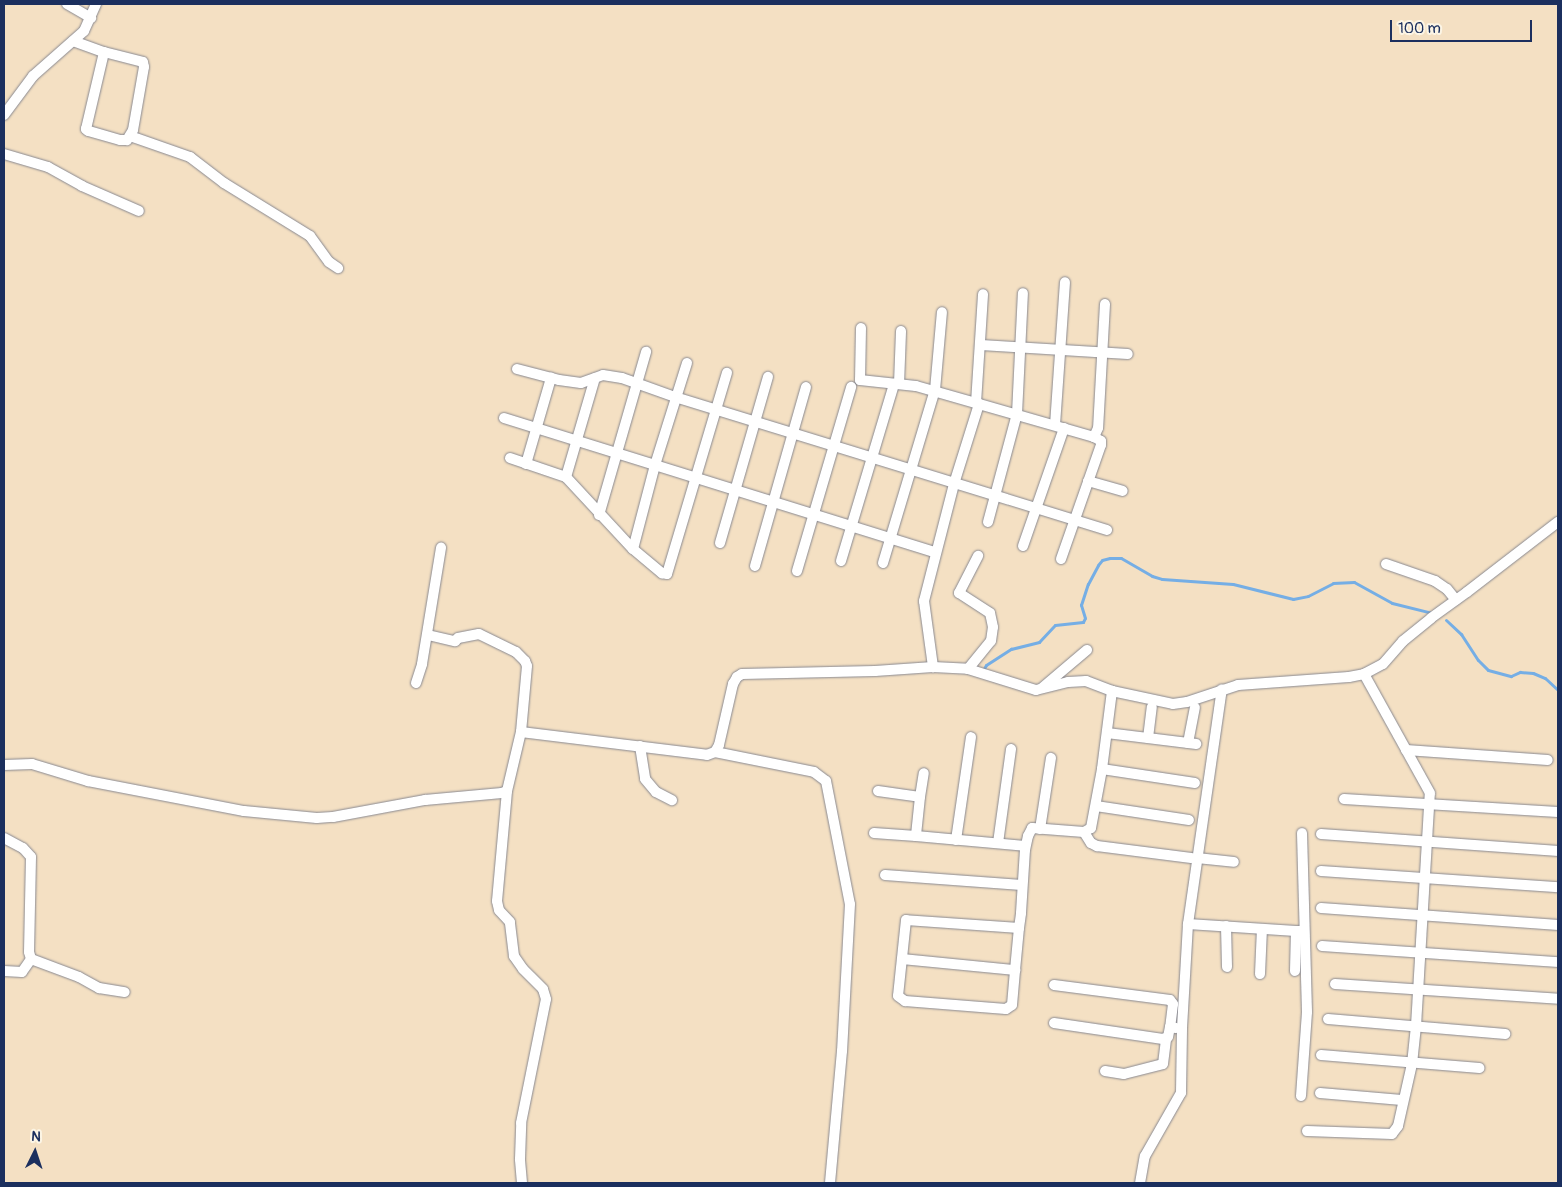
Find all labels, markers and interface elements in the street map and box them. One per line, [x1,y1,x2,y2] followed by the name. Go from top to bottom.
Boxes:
[1392,10,1534,42] scale bar
[1398,19,1441,38] text: 100 m
[10,1127,60,1177] north arrow
[31,1128,41,1145] text: N

